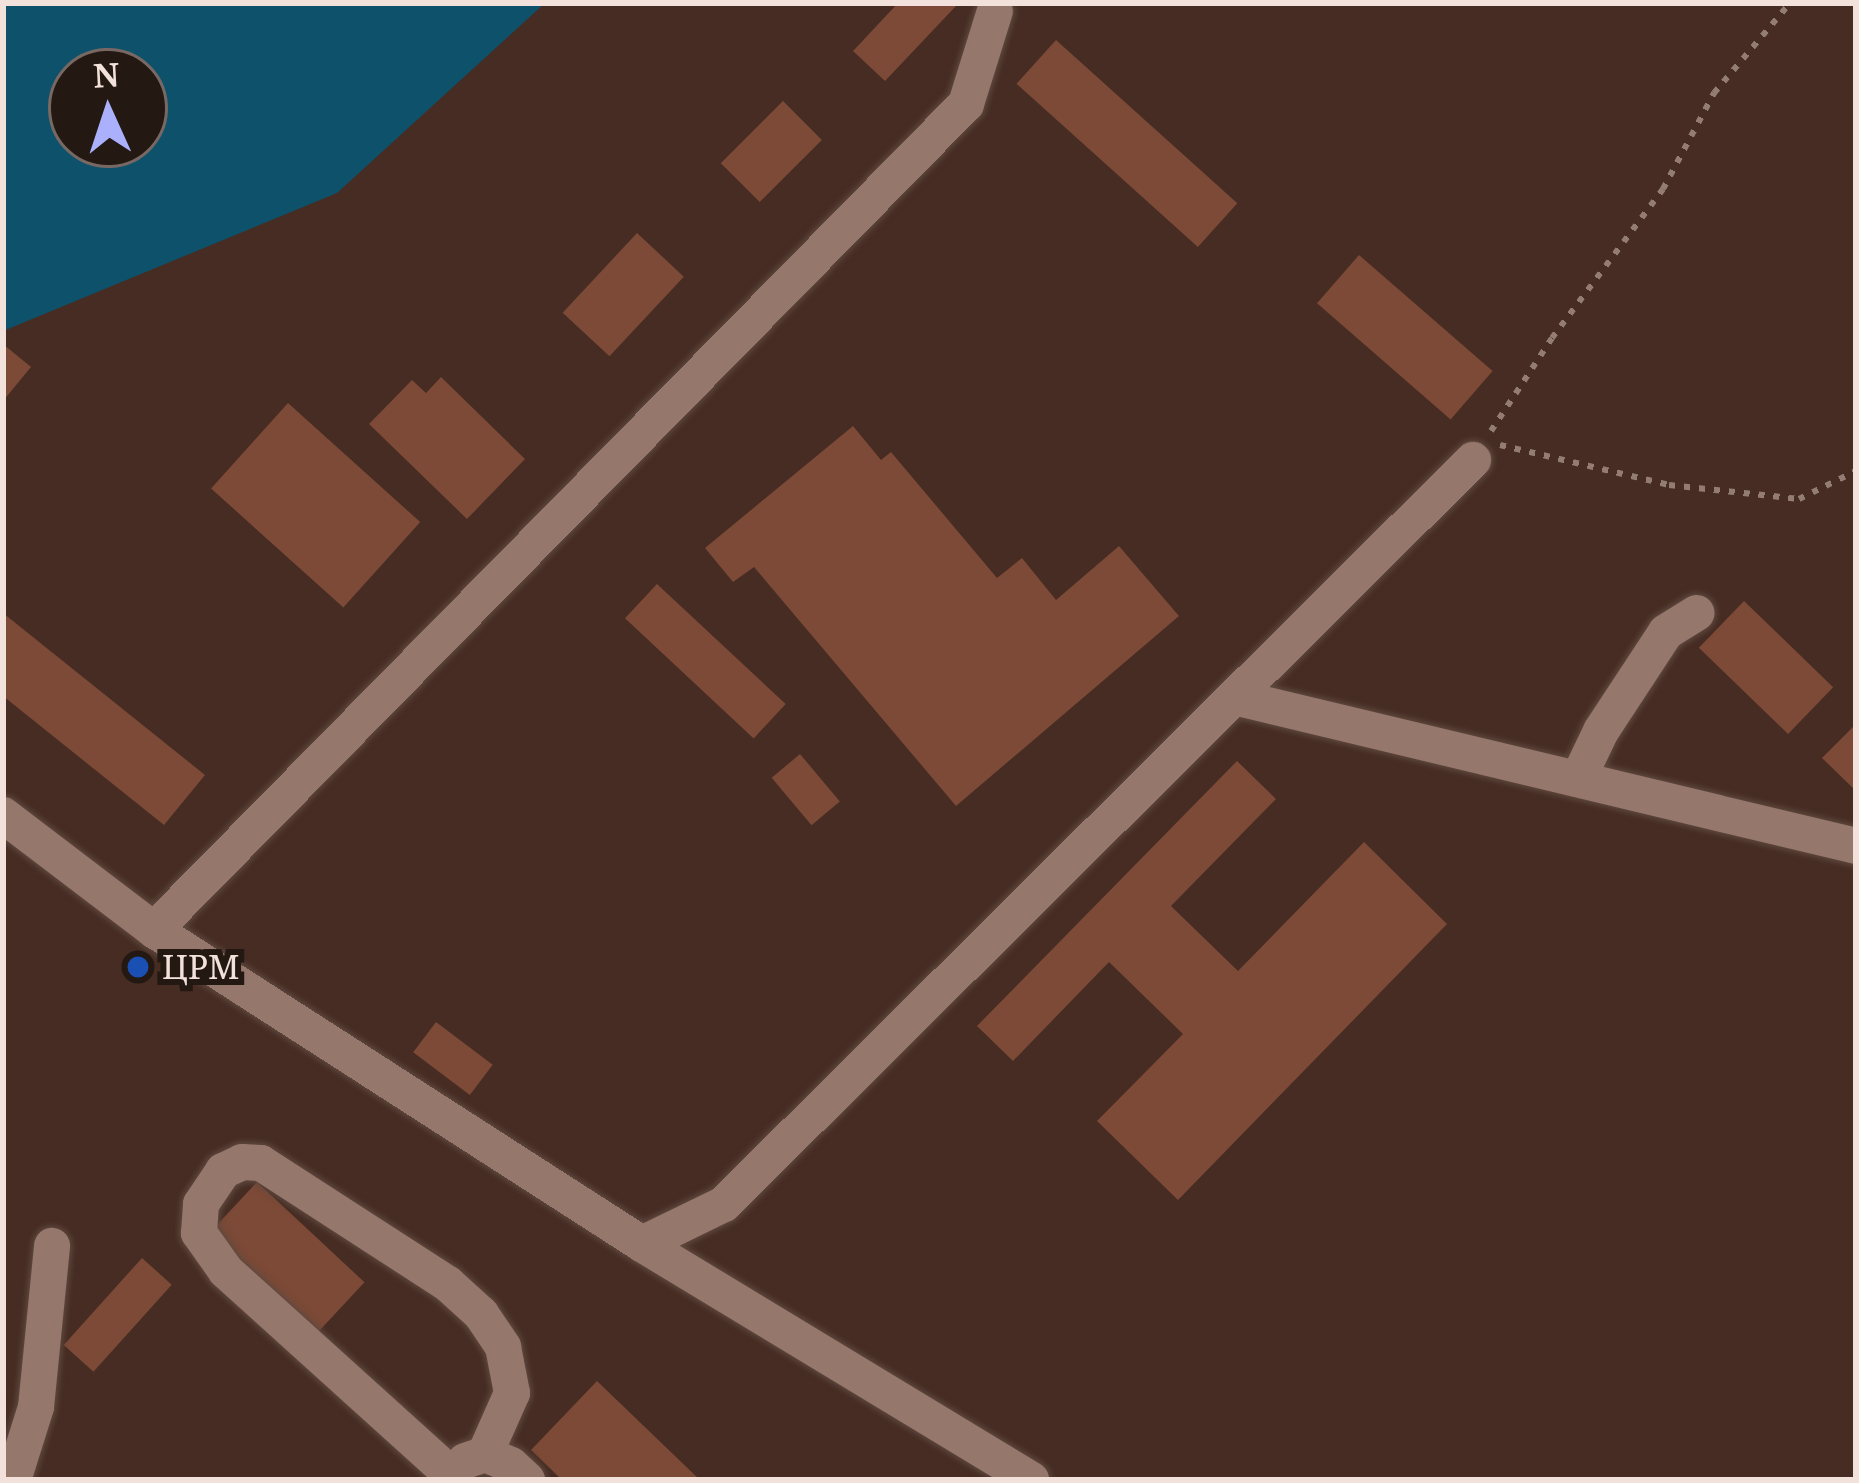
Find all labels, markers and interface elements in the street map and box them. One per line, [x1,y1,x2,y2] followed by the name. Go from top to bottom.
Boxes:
[48,48,168,168] north arrow
[92,51,120,98] text: N
[162,947,240,987] place label: ЦРМ
[125,954,151,980] marker: ЦРМ

